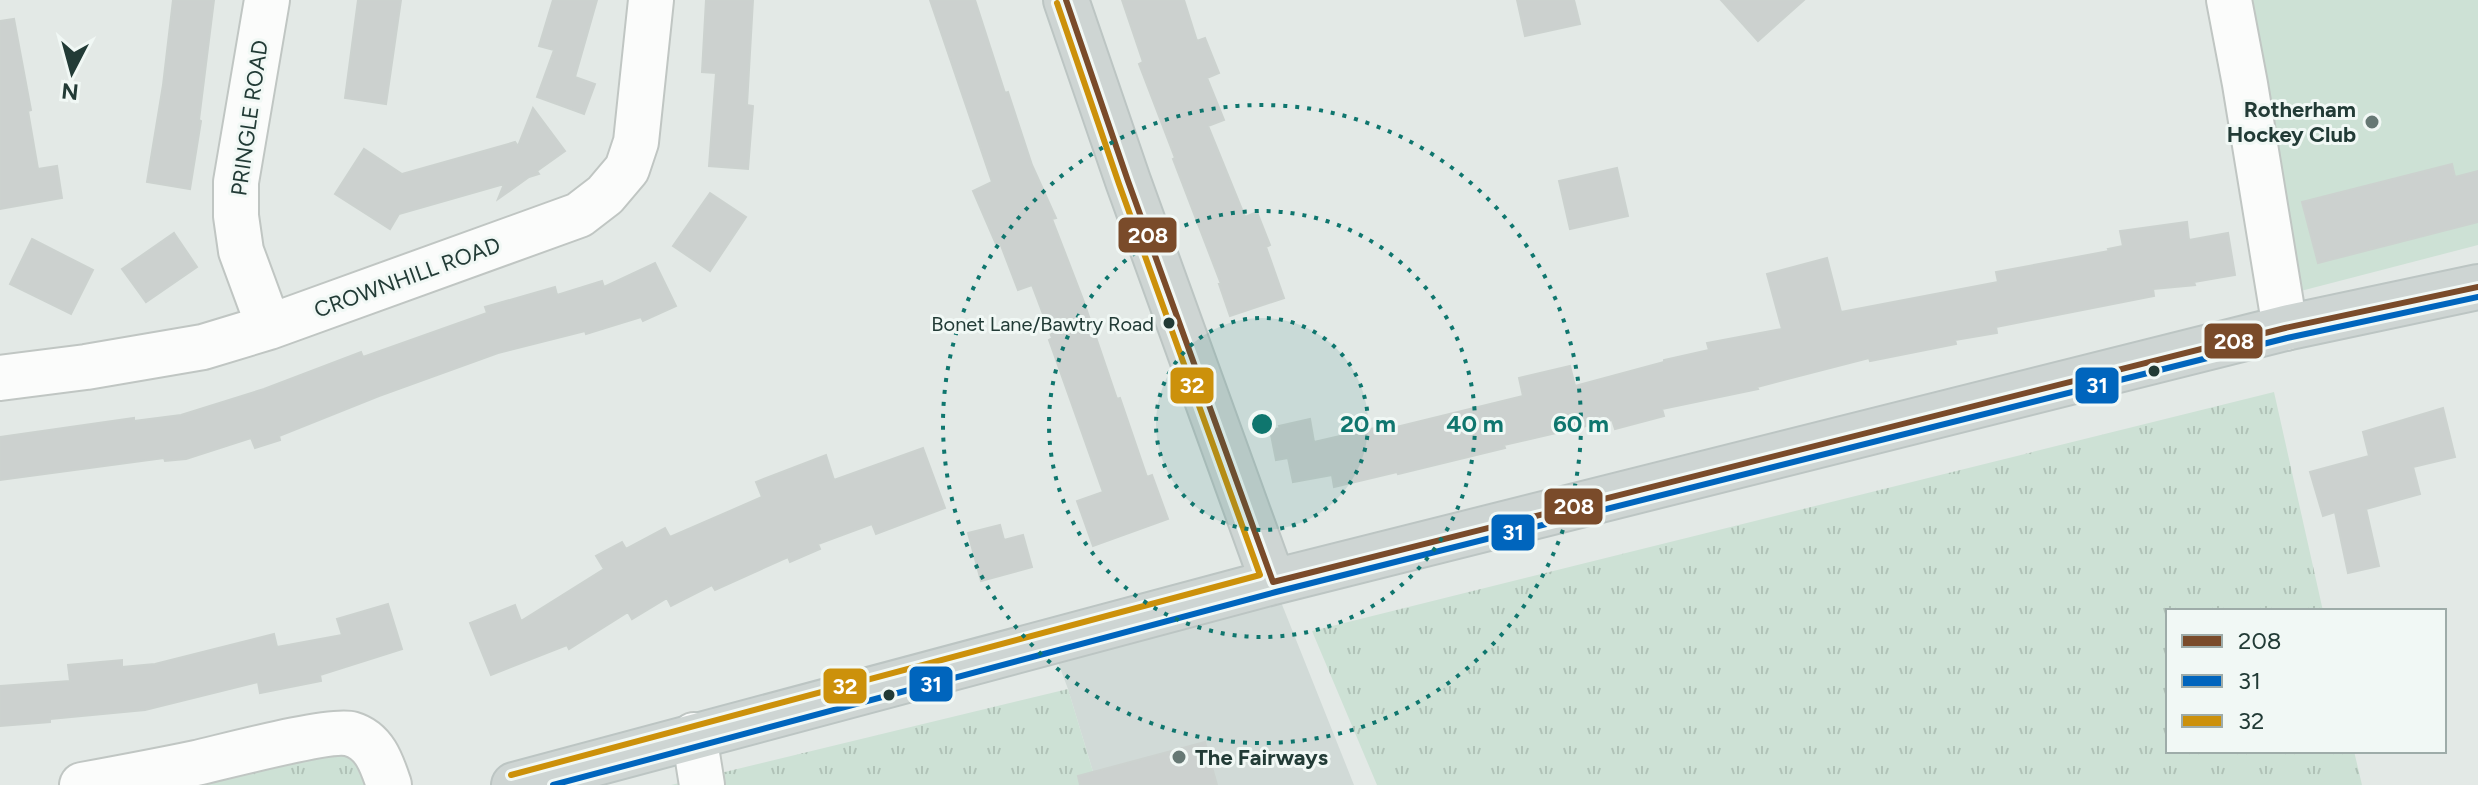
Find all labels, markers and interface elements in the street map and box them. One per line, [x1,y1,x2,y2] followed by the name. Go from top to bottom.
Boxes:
[32,32,112,112] north arrow
[225,38,274,198] street label: PRINGLE ROAD
[60,77,80,106] text: N
[2227,96,2356,148] place label: Rotherham Hockey Club
[2363,113,2381,131] marker: Rotherham Hockey Club
[1117,216,1178,254] line badge: 208
[1128,222,1168,249] text: 208
[310,231,504,324] street label: CROWNHILL ROAD
[931,312,1154,336] place label: Bonet Lane/Bawtry Road
[1161,315,1177,331] marker: Bonet Lane/Bawtry Road
[2203,322,2264,360] line badge: 208
[2214,328,2254,355] text: 208
[2146,363,2162,379] unlabelled marker
[1169,366,1215,405] line badge: 32
[2074,366,2120,405] line badge: 31
[1180,372,1204,399] text: 32
[2086,372,2108,399] text: 31
[1340,409,1396,438] text: 20 m
[1446,409,1504,438] text: 40 m
[1553,409,1609,438] text: 60 m
[1248,410,1276,438] centre of rings
[1543,487,1604,526] line badge: 208
[1554,493,1594,520] text: 208
[1490,513,1536,552] line badge: 31
[1502,519,1524,546] text: 31
[2166,609,2446,753] legend
[2238,626,2282,655] text: 208
[908,665,954,703] line badge: 31
[2238,666,2261,695] text: 31
[822,667,868,705] line badge: 32
[920,671,942,698] text: 31
[833,673,857,700] text: 32
[881,687,897,703] unlabelled marker
[2238,706,2264,735] text: 32
[1195,744,1328,771] place label: The Fairways
[1170,748,1188,766] marker: The Fairways

